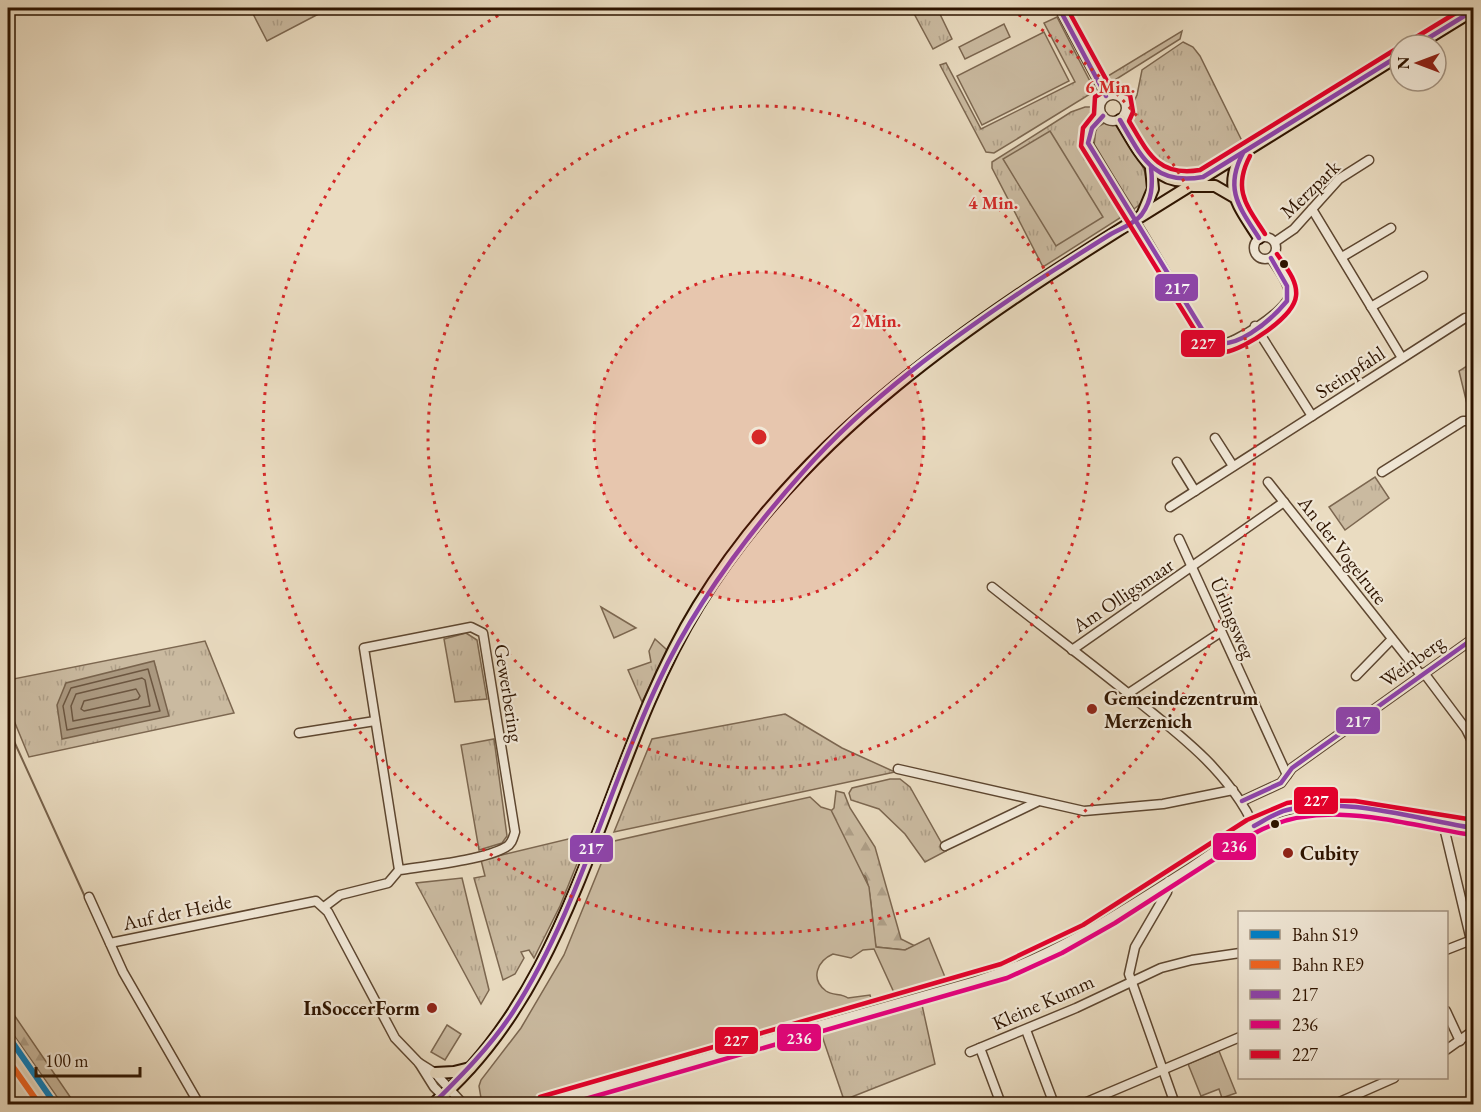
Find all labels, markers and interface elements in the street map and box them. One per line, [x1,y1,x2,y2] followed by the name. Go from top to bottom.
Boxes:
[1388,33,1448,93] north arrow
[1393,56,1414,69] text: N
[1085,75,1135,98] text: 6 Min.
[1274,154,1346,224] street label: Merzpark
[968,191,1018,214] text: 4 Min.
[1278,258,1290,270] unlabelled marker
[1154,273,1199,302] line badge: 217
[1164,278,1190,299] text: 217
[851,309,901,332] text: 2 Min.
[1180,329,1226,358] line badge: 227
[1190,333,1216,354] text: 227
[1310,340,1390,404] street label: Steinpfahl
[749,427,769,447] centre of rings
[1292,490,1394,610] street label: An der Vogelrute
[1067,551,1179,639] street label: Am Olligsmaar
[1204,573,1262,663] street label: Ürlingsweg
[1375,629,1449,693] street label: Weinberg
[488,642,530,744] street label: Gewerbering
[1104,685,1259,734] place label: Gemeindezentrum Merzenich
[1085,702,1099,716] marker: Gemeindezentrum Merzenich
[1335,706,1381,735] line badge: 217
[1345,711,1371,732] text: 217
[1293,786,1339,815] line badge: 227
[1303,790,1329,811] text: 227
[1269,818,1281,830] unlabelled marker
[1212,832,1257,861] line badge: 236
[569,834,614,863] line badge: 217
[1221,836,1247,857] text: 236
[578,838,604,859] text: 217
[1300,840,1359,866] place label: Cubity
[1281,846,1295,860] marker: Cubity
[119,888,234,936] street label: Auf der Heide
[1238,911,1448,1079] legend
[1292,923,1358,946] text: Bahn S19
[1292,953,1364,976] text: Bahn RE9
[988,968,1098,1036] street label: Kleine Kumm
[1292,983,1318,1006] text: 217
[303,995,420,1021] place label: InSoccerForm
[425,1001,439,1015] marker: InSoccerForm
[1292,1013,1318,1036] text: 236
[776,1023,822,1052] line badge: 236
[714,1026,759,1055] line badge: 227
[786,1028,812,1049] text: 236
[723,1030,749,1051] text: 227
[36,1040,140,1078] scale bar
[1292,1043,1318,1066] text: 227
[45,1049,89,1072] text: 100 m

